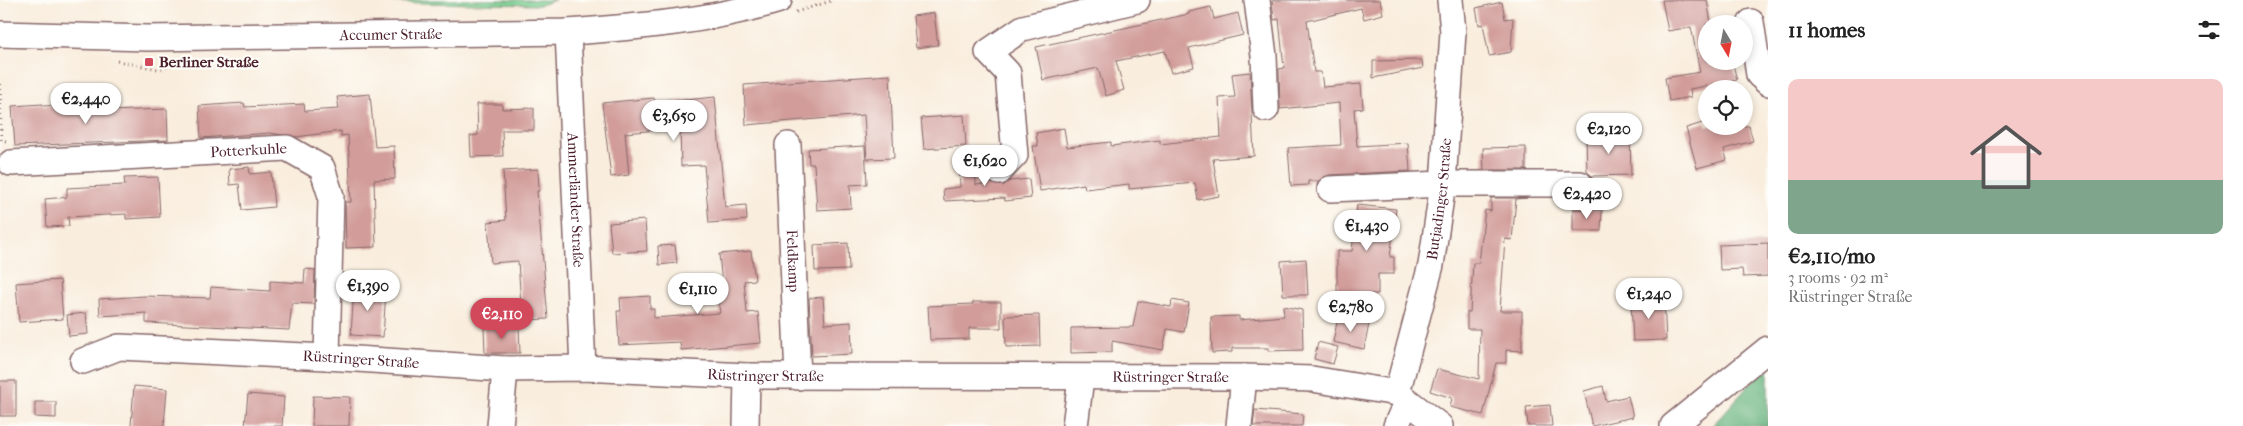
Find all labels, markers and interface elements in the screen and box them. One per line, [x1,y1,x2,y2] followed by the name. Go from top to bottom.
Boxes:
[1698,15,1752,70] north arrow
[1698,15,1753,135] map controls
[2195,16,2223,44] icon: filters
[1788,18,1865,42] text: 11 homes
[338,25,443,44] street label: Accumer Straße
[159,53,259,71] place label: Berliner Straße
[143,56,155,68] marker: Berliner Straße
[1698,80,1753,135] button: locate
[45,82,127,125] pin: €2,440
[61,89,111,108] text: €2,440
[633,100,715,142] pin: €3,650
[652,106,696,125] text: €3,650
[1568,112,1650,155] pin: €2,120
[1961,112,2051,202] icon: home
[1587,119,1631,138] text: €2,120
[563,131,588,268] street label: Ammerländer Straße
[1423,137,1455,261] street label: Butjadinger Straße
[210,139,288,161] street label: Potterkuhle
[944,144,1026,187] pin: €1,620
[963,151,1007,170] text: €1,620
[1546,178,1628,220] pin: €2,420
[1563,184,1611,203] text: €2,420
[1326,210,1408,252] pin: €1,430
[1345,216,1389,235] text: €1,430
[783,229,803,293] street label: Feldkamp
[1788,244,1875,268] text: €2,110/mo
[1788,268,1888,287] text: 3 rooms · 92 m²
[327,270,409,312] pin: €1,390
[657,272,739,315] pin: €1,110
[347,276,389,295] text: €1,390
[1608,278,1690,320] pin: €1,240
[679,279,717,298] text: €1,110
[1626,284,1672,303] text: €1,240
[1788,287,1912,306] text: Rüstringer Straße
[1310,290,1392,333] pin: €2,780
[1329,297,1373,316] text: €2,780
[461,298,543,340] pin: €2,110
[481,304,523,323] text: €2,110
[302,347,420,372] street label: Rüstringer Straße
[707,365,824,385] street label: Rüstringer Straße
[1112,368,1229,386] street label: Rüstringer Straße

